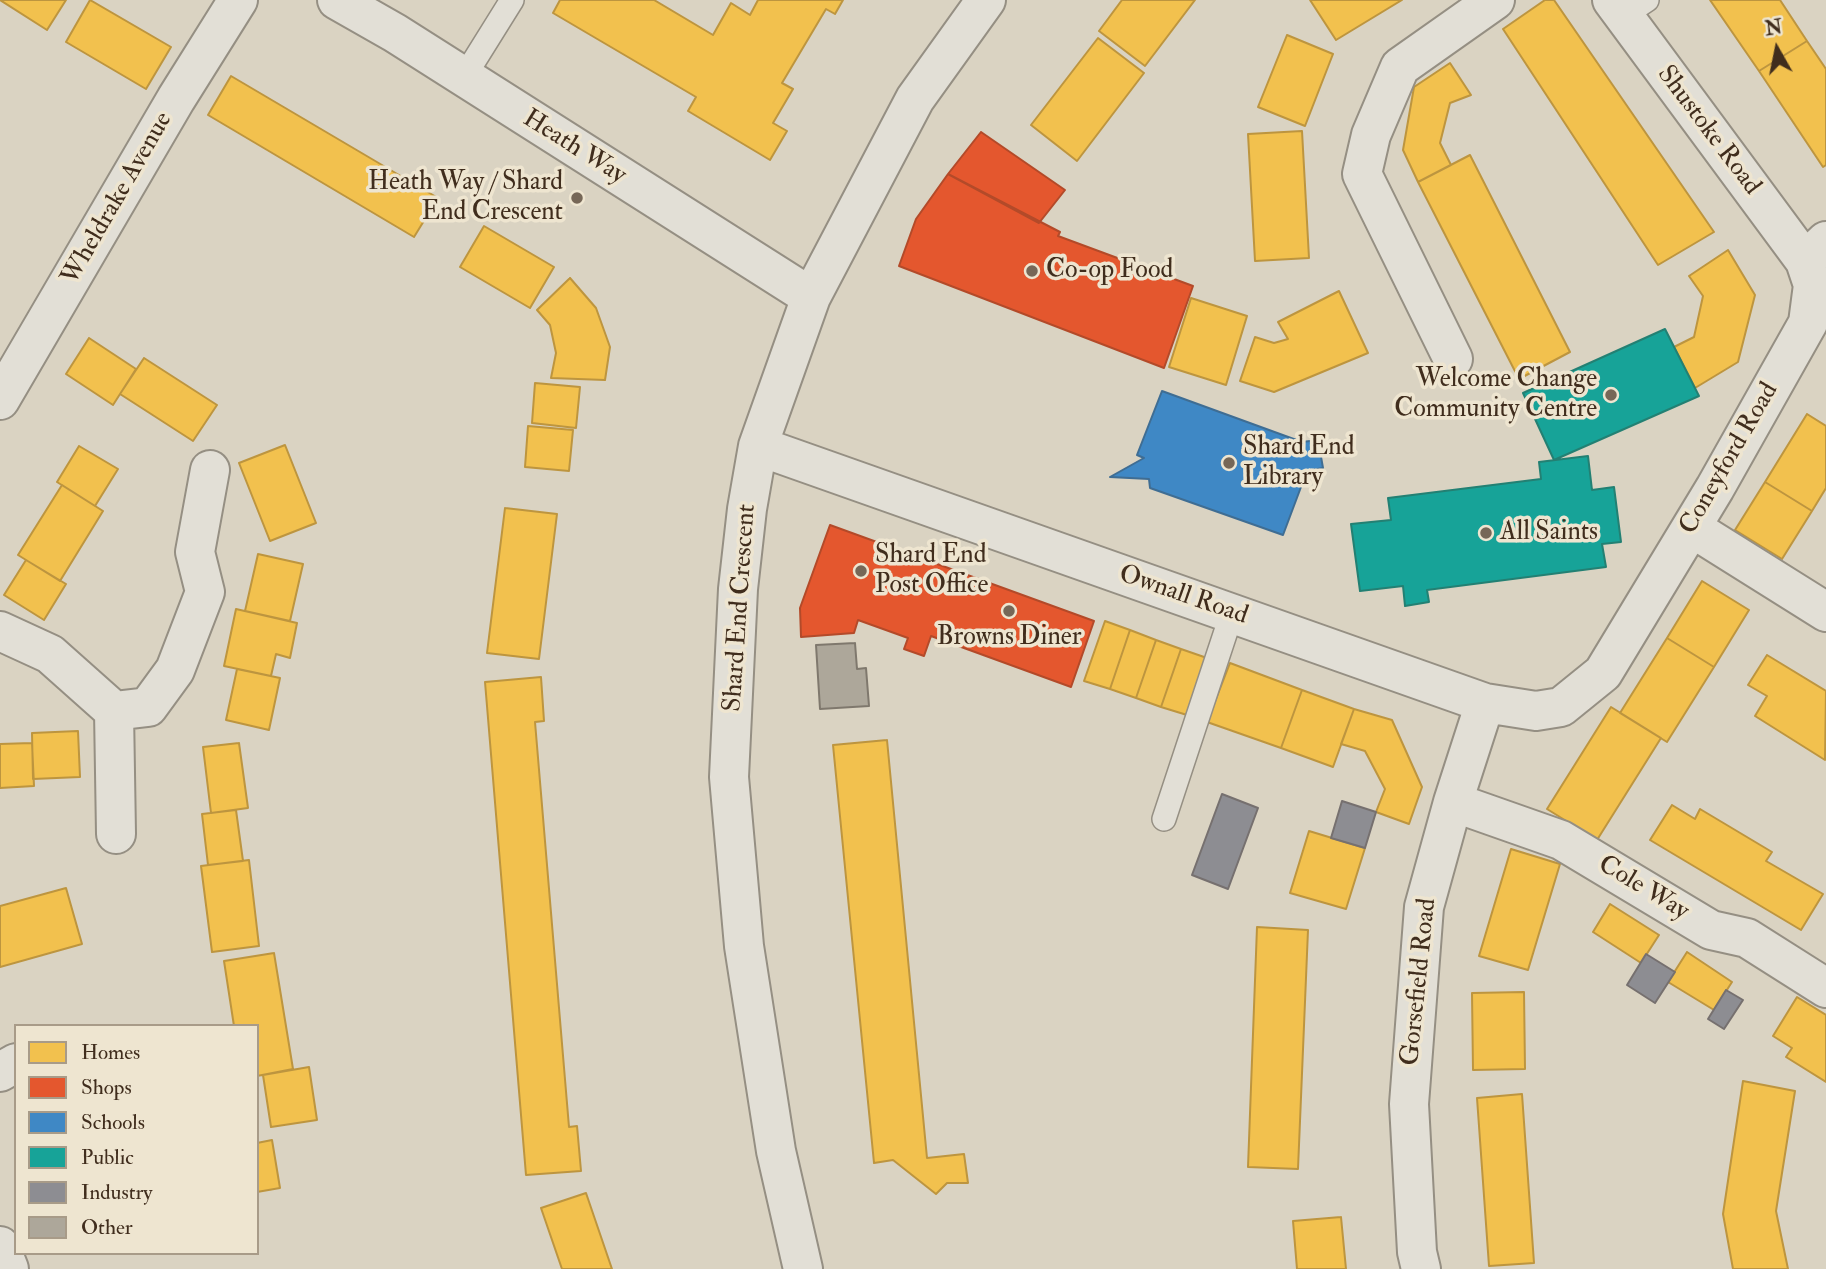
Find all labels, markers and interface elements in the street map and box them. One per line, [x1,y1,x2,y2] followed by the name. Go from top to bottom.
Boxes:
[1742,14,1812,84] north arrow
[1763,15,1784,41] text: N
[1649,60,1767,202] street label: Shustoke Road
[516,104,632,192] street label: Heath Way
[56,107,180,291] street label: Wheldrake Avenue
[368,167,563,228] place label: Heath Way / Shard End Crescent
[569,190,585,206] marker: Heath Way / Shard End Crescent
[1046,255,1173,287] place label: Co-op Food
[1024,263,1040,279] marker: Co-op Food
[1394,364,1597,426] place label: Welcome Change Community Centre
[1674,377,1786,541] street label: Coneyford Road
[1603,387,1619,403] marker: Welcome Change Community Centre
[1243,432,1354,494] place label: Shard End Library
[1221,455,1237,471] marker: Shard End Library
[718,503,764,713] street label: Shard End Crescent
[1500,517,1598,549] place label: All Saints
[1478,525,1494,541] marker: All Saints
[875,540,988,602] place label: Shard End Post Office
[1114,559,1252,633] street label: Ownall Road
[853,563,869,579] marker: Shard End Post Office
[1001,603,1017,619] marker: Browns Diner
[937,622,1081,654] place label: Browns Diner
[1592,850,1694,928] street label: Cole Way
[1396,897,1444,1067] street label: Gorsefield Road
[14,1024,259,1255] legend
[81,1039,140,1066] text: Homes
[81,1074,132,1101] text: Shops
[81,1109,145,1136] text: Schools
[81,1144,134,1171] text: Public
[81,1179,153,1206] text: Industry
[81,1214,133,1241] text: Other

